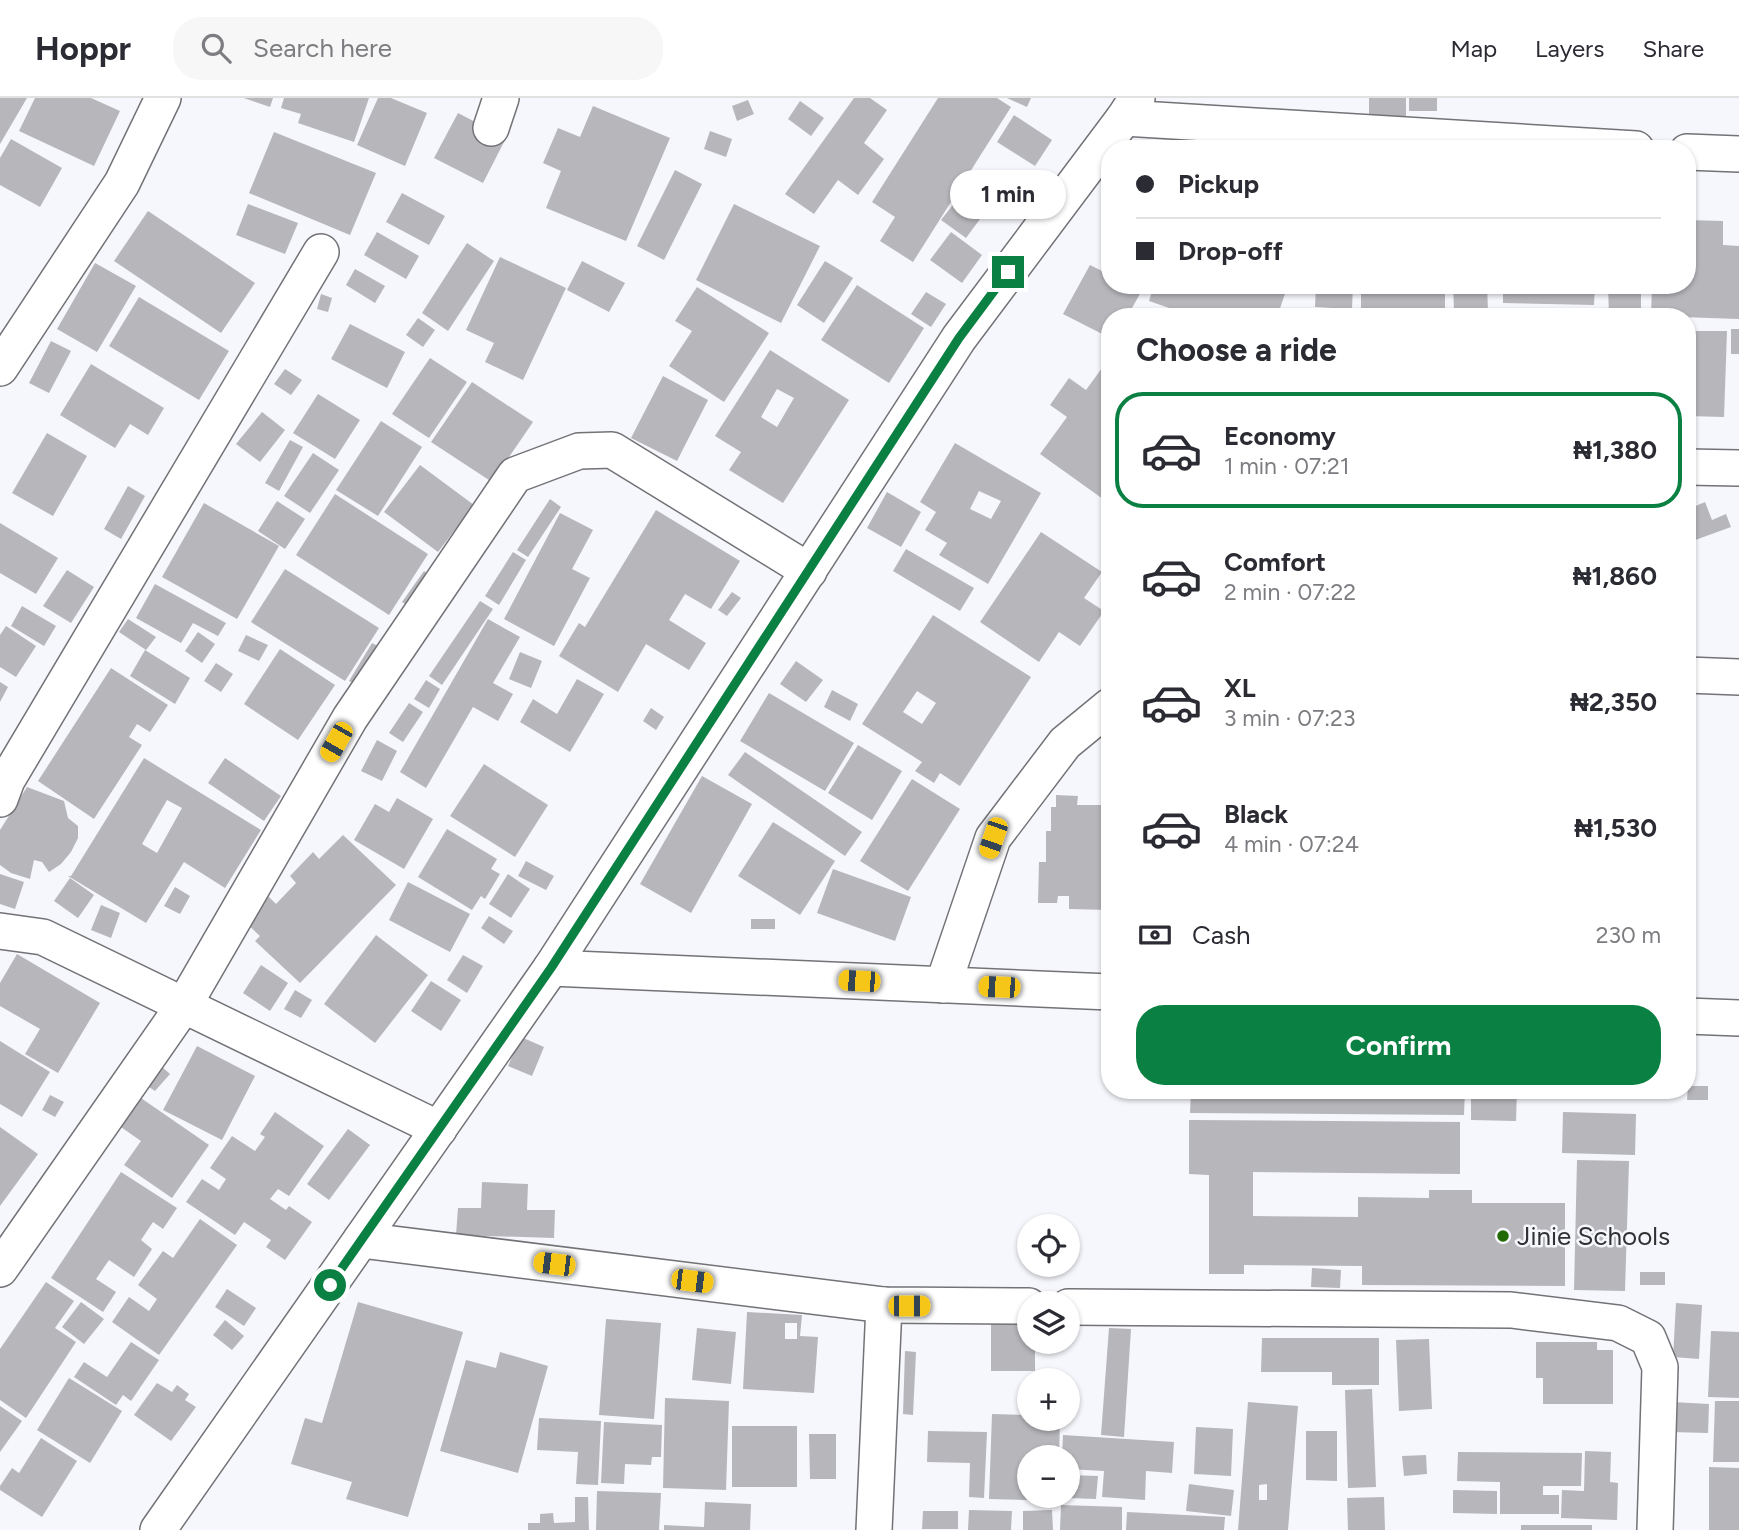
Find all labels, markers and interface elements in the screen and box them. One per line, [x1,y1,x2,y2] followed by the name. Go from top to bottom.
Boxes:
[173,17,663,80] search box
[35,29,131,68] text: Hoppr
[197,29,235,67] icon: search
[253,32,392,64] text: Search here
[1450,34,1497,63] text: Map
[1535,34,1604,63] text: Layers
[1642,34,1704,63] text: Share
[1178,168,1259,200] text: Pickup
[950,170,1066,220] callout: 1 min
[981,180,1035,208] text: 1 min
[1178,235,1283,267] text: Drop-off
[992,256,1024,288] route end
[1136,331,1337,369] text: Choose a ride
[1140,419,1203,482] icon: car
[1224,420,1336,452] text: Economy
[1573,434,1657,466] text: ₦1,380
[1224,452,1349,480] text: 1 min · 07:21
[1140,545,1203,608] icon: car
[1224,546,1326,578] text: Comfort
[1573,560,1657,592] text: ₦1,860
[1224,578,1356,606] text: 2 min · 07:22
[1140,671,1203,734] icon: car
[1224,672,1256,704] text: XL
[1570,686,1657,718] text: ₦2,350
[1224,704,1355,732] text: 3 min · 07:23
[317,719,356,765] car
[1140,797,1203,860] icon: car
[1224,798,1288,830] text: Black
[1574,812,1657,844] text: ₦1,530
[977,815,1010,861] car
[1224,830,1359,858] text: 4 min · 07:24
[1136,916,1174,954] icon: cash
[1192,919,1251,951] text: Cash
[1596,921,1661,949] text: 230 m
[838,969,881,993] car
[978,976,1021,998] car
[1136,1005,1661,1085] button: Confirm
[1017,1214,1080,1508] map controls
[1017,1214,1080,1277] button: locate
[1517,1220,1670,1252] place label: Jinie Schools
[1495,1228,1511,1244] marker: Jinie Schools
[532,1251,577,1277] car
[670,1268,715,1294] car
[314,1269,346,1301] route start
[1017,1291,1080,1354] button: layers
[889,1296,931,1317] car
[1017,1368,1080,1431] button: +
[1017,1445,1080,1508] button: −

